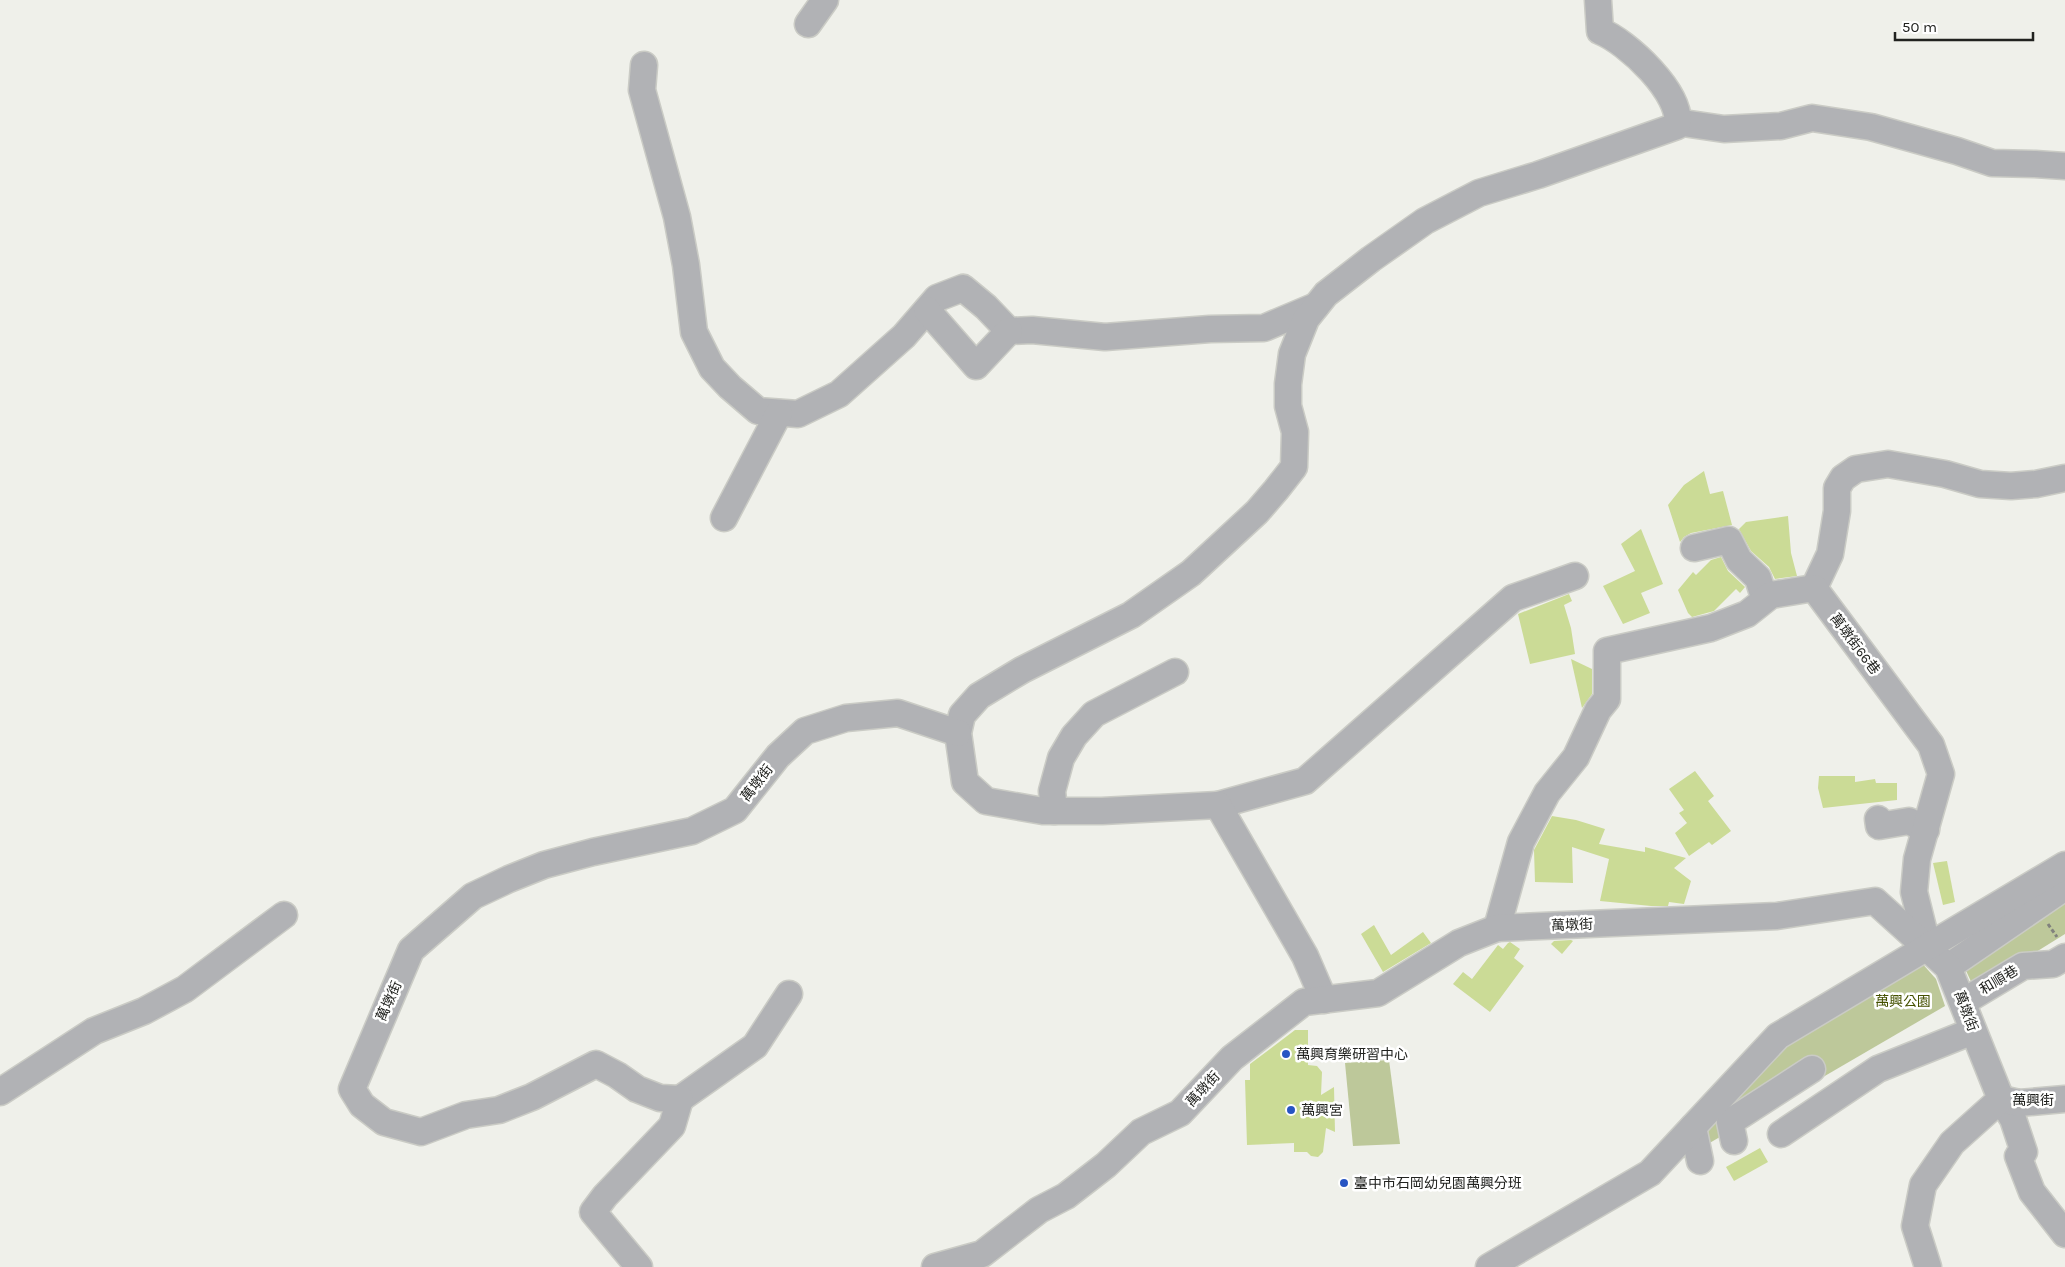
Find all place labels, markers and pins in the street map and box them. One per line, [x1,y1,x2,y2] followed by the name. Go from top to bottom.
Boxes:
[1296,1046,1408,1063] place label: 萬興育樂研習中心
[1280,1048,1292,1060] marker: 萬興育樂研習中心
[1301,1102,1343,1119] place label: 萬興宮
[1285,1104,1297,1116] marker: 萬興宮
[1354,1175,1522,1192] place label: 臺中市石岡幼兒園萬興分班
[1338,1177,1350,1189] marker: 臺中市石岡幼兒園萬興分班

